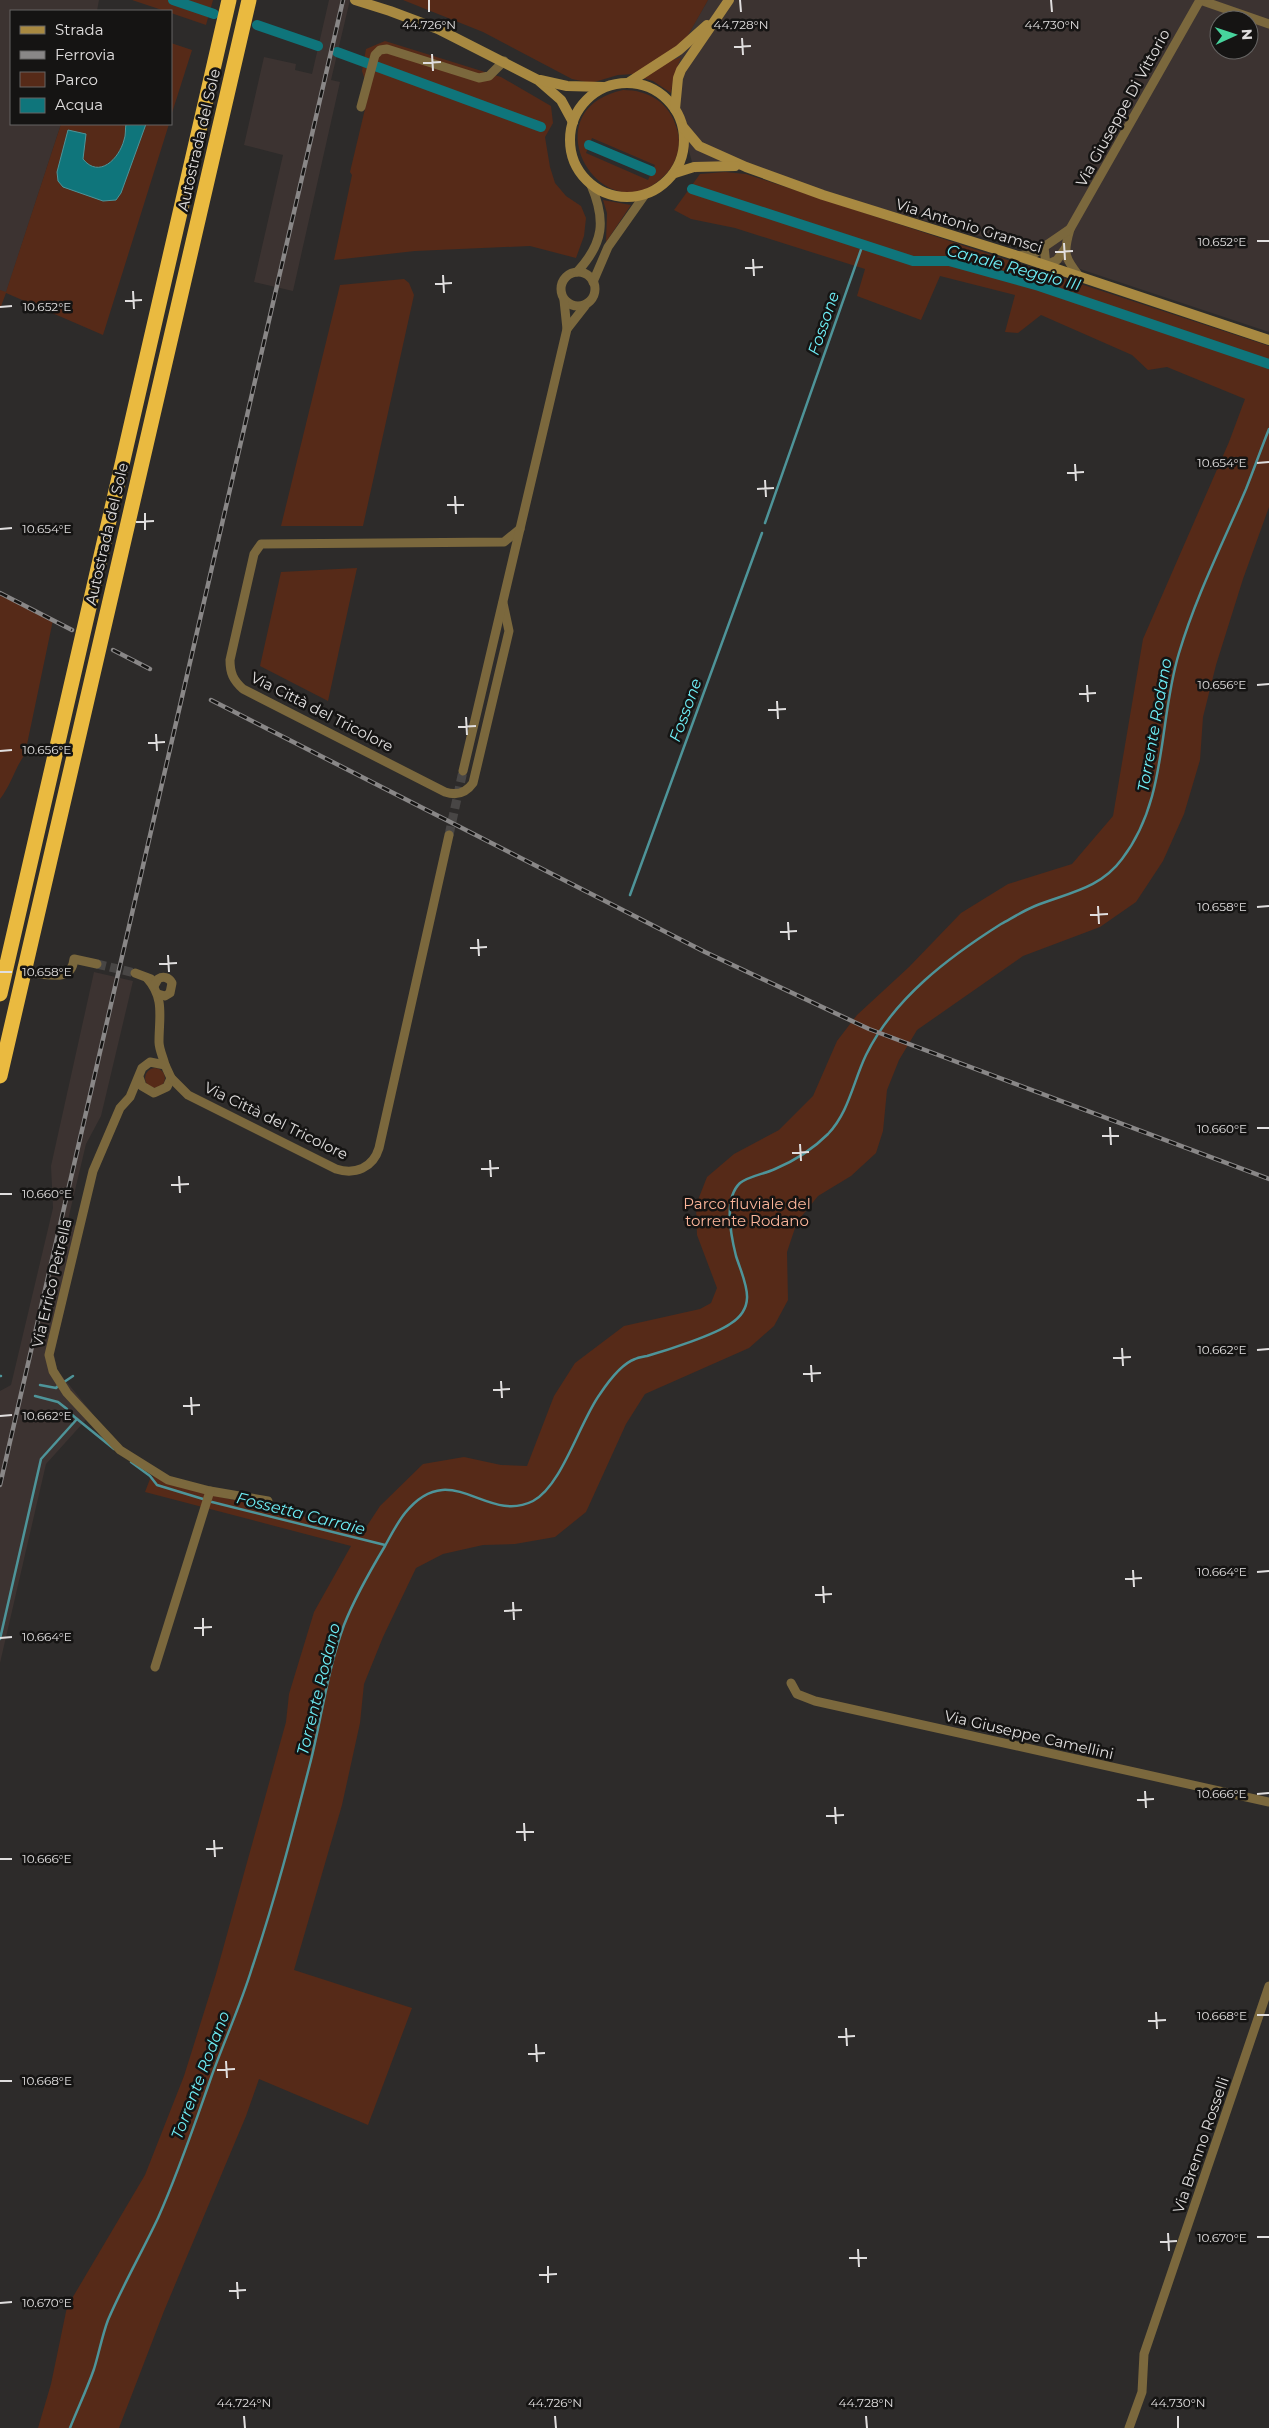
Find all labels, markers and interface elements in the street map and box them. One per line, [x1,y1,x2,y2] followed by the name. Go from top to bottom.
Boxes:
[10,10,172,125] legend
[1209,10,1259,60] north arrow
[402,17,456,32] text: 44.726°N
[714,17,768,32] text: 44.728°N
[1025,17,1080,32] text: 44.730°N
[55,20,104,39] text: Strada
[1071,26,1174,190] street label: Via Giuseppe Di Vittorio
[1238,28,1256,40] text: N
[55,45,115,64] text: Ferrovia
[173,67,224,213] street label: Autostrada del Sole
[55,70,98,89] text: Parco
[55,95,103,114] text: Acqua
[894,194,1045,257] street label: Via Antonio Gramsci
[1198,234,1246,249] text: 10.652°E
[945,240,1083,295] water label: Canale Reggio III
[804,289,843,357] water label: Fossone
[23,299,71,314] text: 10.652°E
[1197,455,1247,470] text: 10.654°E
[81,461,132,607] street label: Autostrada del Sole
[22,521,72,536] text: 10.654°E
[1133,657,1176,793] water label: Torrente Rodano
[248,667,397,756] street label: Via Città del Tricolore
[665,676,706,744] water label: Fossone
[1198,677,1246,692] text: 10.656°E
[23,742,71,757] text: 10.656°E
[1197,899,1247,914] text: 10.658°E
[22,964,72,979] text: 10.658°E
[201,1077,351,1164] street label: Via Città del Tricolore
[1197,1121,1247,1136] text: 10.660°E
[22,1186,72,1201] text: 10.660°E
[683,1194,811,1230] park label: Parco fluviale del torrente Rodano
[27,1216,76,1349] street label: Via Errico Petrella
[1197,1342,1247,1357] text: 10.662°E
[22,1408,72,1423] text: 10.662°E
[235,1488,367,1539] water label: Fossetta Carraie
[1197,1564,1247,1579] text: 10.664°E
[293,1621,344,1757] water label: Torrente Rodano
[22,1629,72,1644] text: 10.664°E
[943,1706,1116,1763] street label: Via Giuseppe Camellini
[1197,1786,1247,1801] text: 10.666°E
[22,1851,72,1866] text: 10.666°E
[1197,2008,1247,2023] text: 10.668°E
[167,2009,234,2142] water label: Torrente Rodano
[22,2073,72,2088] text: 10.668°E
[1168,2074,1233,2215] street label: Via Brenno Rosselli
[1197,2230,1247,2245] text: 10.670°E
[22,2295,72,2310] text: 10.670°E
[217,2395,271,2410] text: 44.724°N
[528,2395,582,2410] text: 44.726°N
[839,2395,893,2410] text: 44.728°N
[1151,2395,1206,2410] text: 44.730°N

